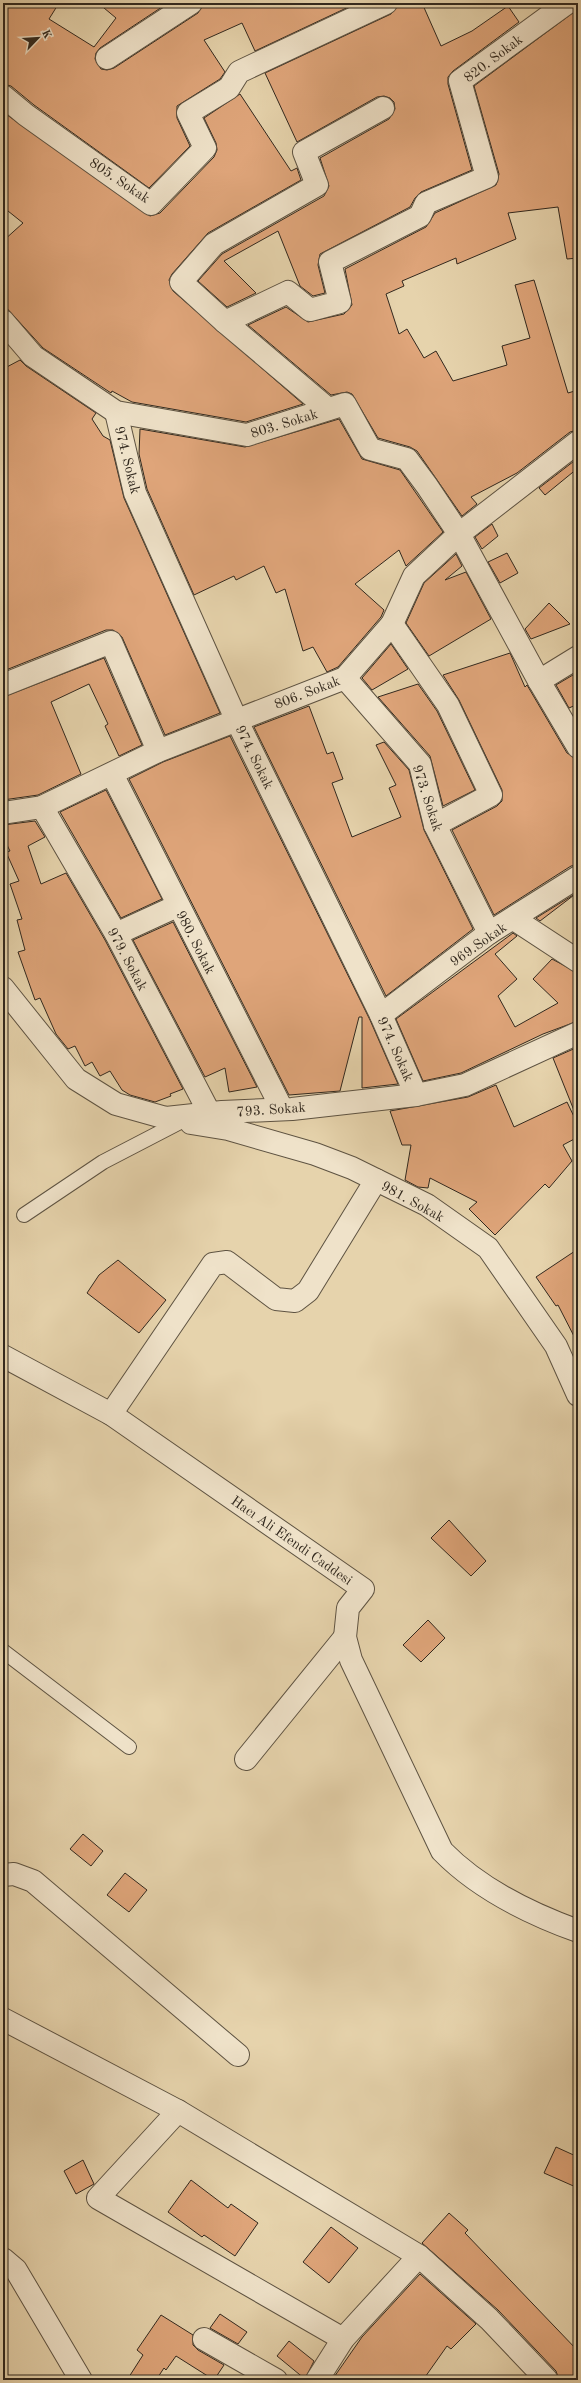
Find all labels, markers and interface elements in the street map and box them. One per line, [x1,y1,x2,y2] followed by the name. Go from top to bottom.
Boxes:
[18,18,58,58] north arrow
[39,28,53,41] text: K
[462,32,525,85] street label: 820. Sokak
[87,156,152,206] street label: 805. Sokak
[249,407,319,441] street label: 803. Sokak
[112,425,142,496] street label: 974. Sokak
[272,674,342,712] street label: 806. Sokak
[233,723,276,792] street label: 974. Sokak
[410,763,444,833] street label: 973. Sokak
[173,908,217,977] street label: 980. Sokak
[448,920,509,969] street label: 969.Sokak
[105,926,150,993] street label: 979. Sokak
[375,1015,416,1084] street label: 974. Sokak
[236,1101,306,1119] street label: 793. Sokak
[379,1179,446,1225] street label: 981. Sokak
[228,1494,355,1588] street label: Hacı Ali Efendi Caddesi

